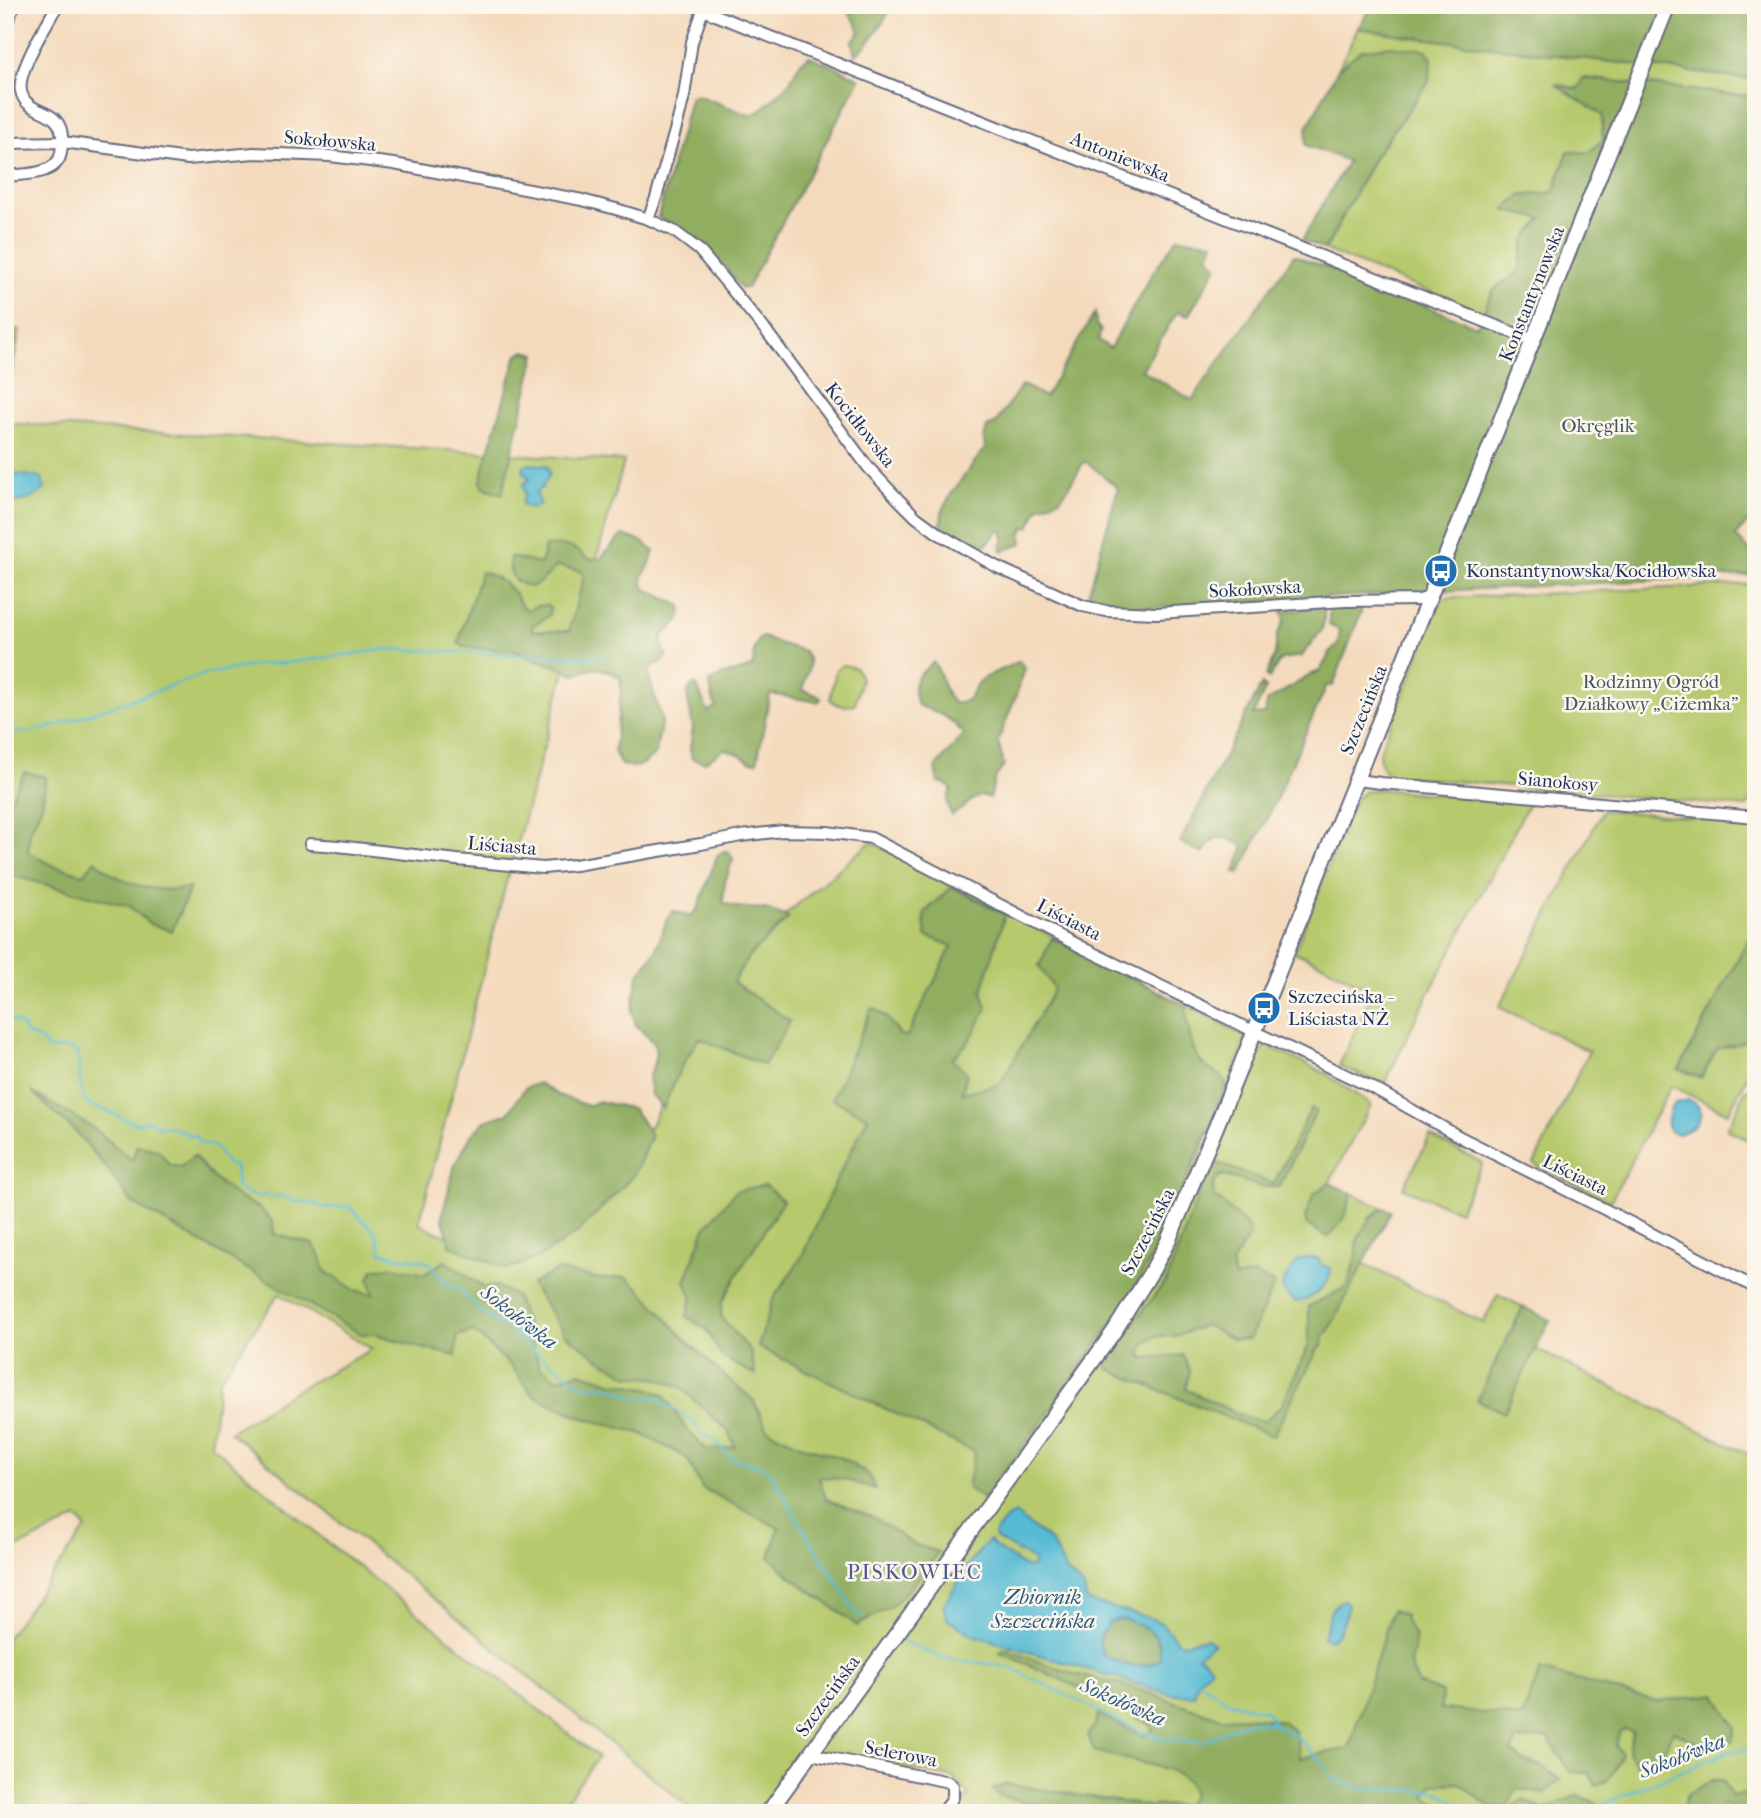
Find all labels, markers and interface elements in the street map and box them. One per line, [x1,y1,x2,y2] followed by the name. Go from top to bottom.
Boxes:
[283,126,377,156] street label: Sokołowska
[1066,127,1173,187] street label: Antoniewska
[1495,223,1569,365] street label: Konstantynowska
[820,378,900,472] street label: Kocidłowska
[1561,415,1635,437] park label: Okręglik
[1422,552,1460,590] bus stop icon: Konstantynowska/Kocidłowska
[1466,560,1716,582] place label: Konstantynowska/Kocidłowska
[1208,576,1302,602] street label: Sokołowska
[1336,662,1392,758] street label: Szczecińska
[1564,671,1738,715] park label: Rodzinny Ogród Działkowy „Ciżemka”
[1517,768,1600,797] street label: Sianokosy
[466,832,538,860] street label: Liściasta
[1033,894,1105,946] street label: Liściasta
[1288,986,1395,1030] place label: Szczecińska - Liściasta NŻ
[1245,989,1283,1027] bus stop icon: Szczecińska - Liściasta NŻ
[1539,1150,1611,1200] street label: Liściasta
[1117,1185,1179,1279] street label: Szczecińska
[475,1279,562,1354] water label: Sokołówka
[847,1560,983,1584] district label: PISKOWIEC
[990,1585,1095,1633] water label: Zbiornik Szczecińska
[791,1651,865,1741] street label: Szczecińska
[1076,1672,1169,1731] water label: Sokołówka
[1635,1729,1729,1784] water label: Sokołówka
[863,1736,939,1772] street label: Selerowa

